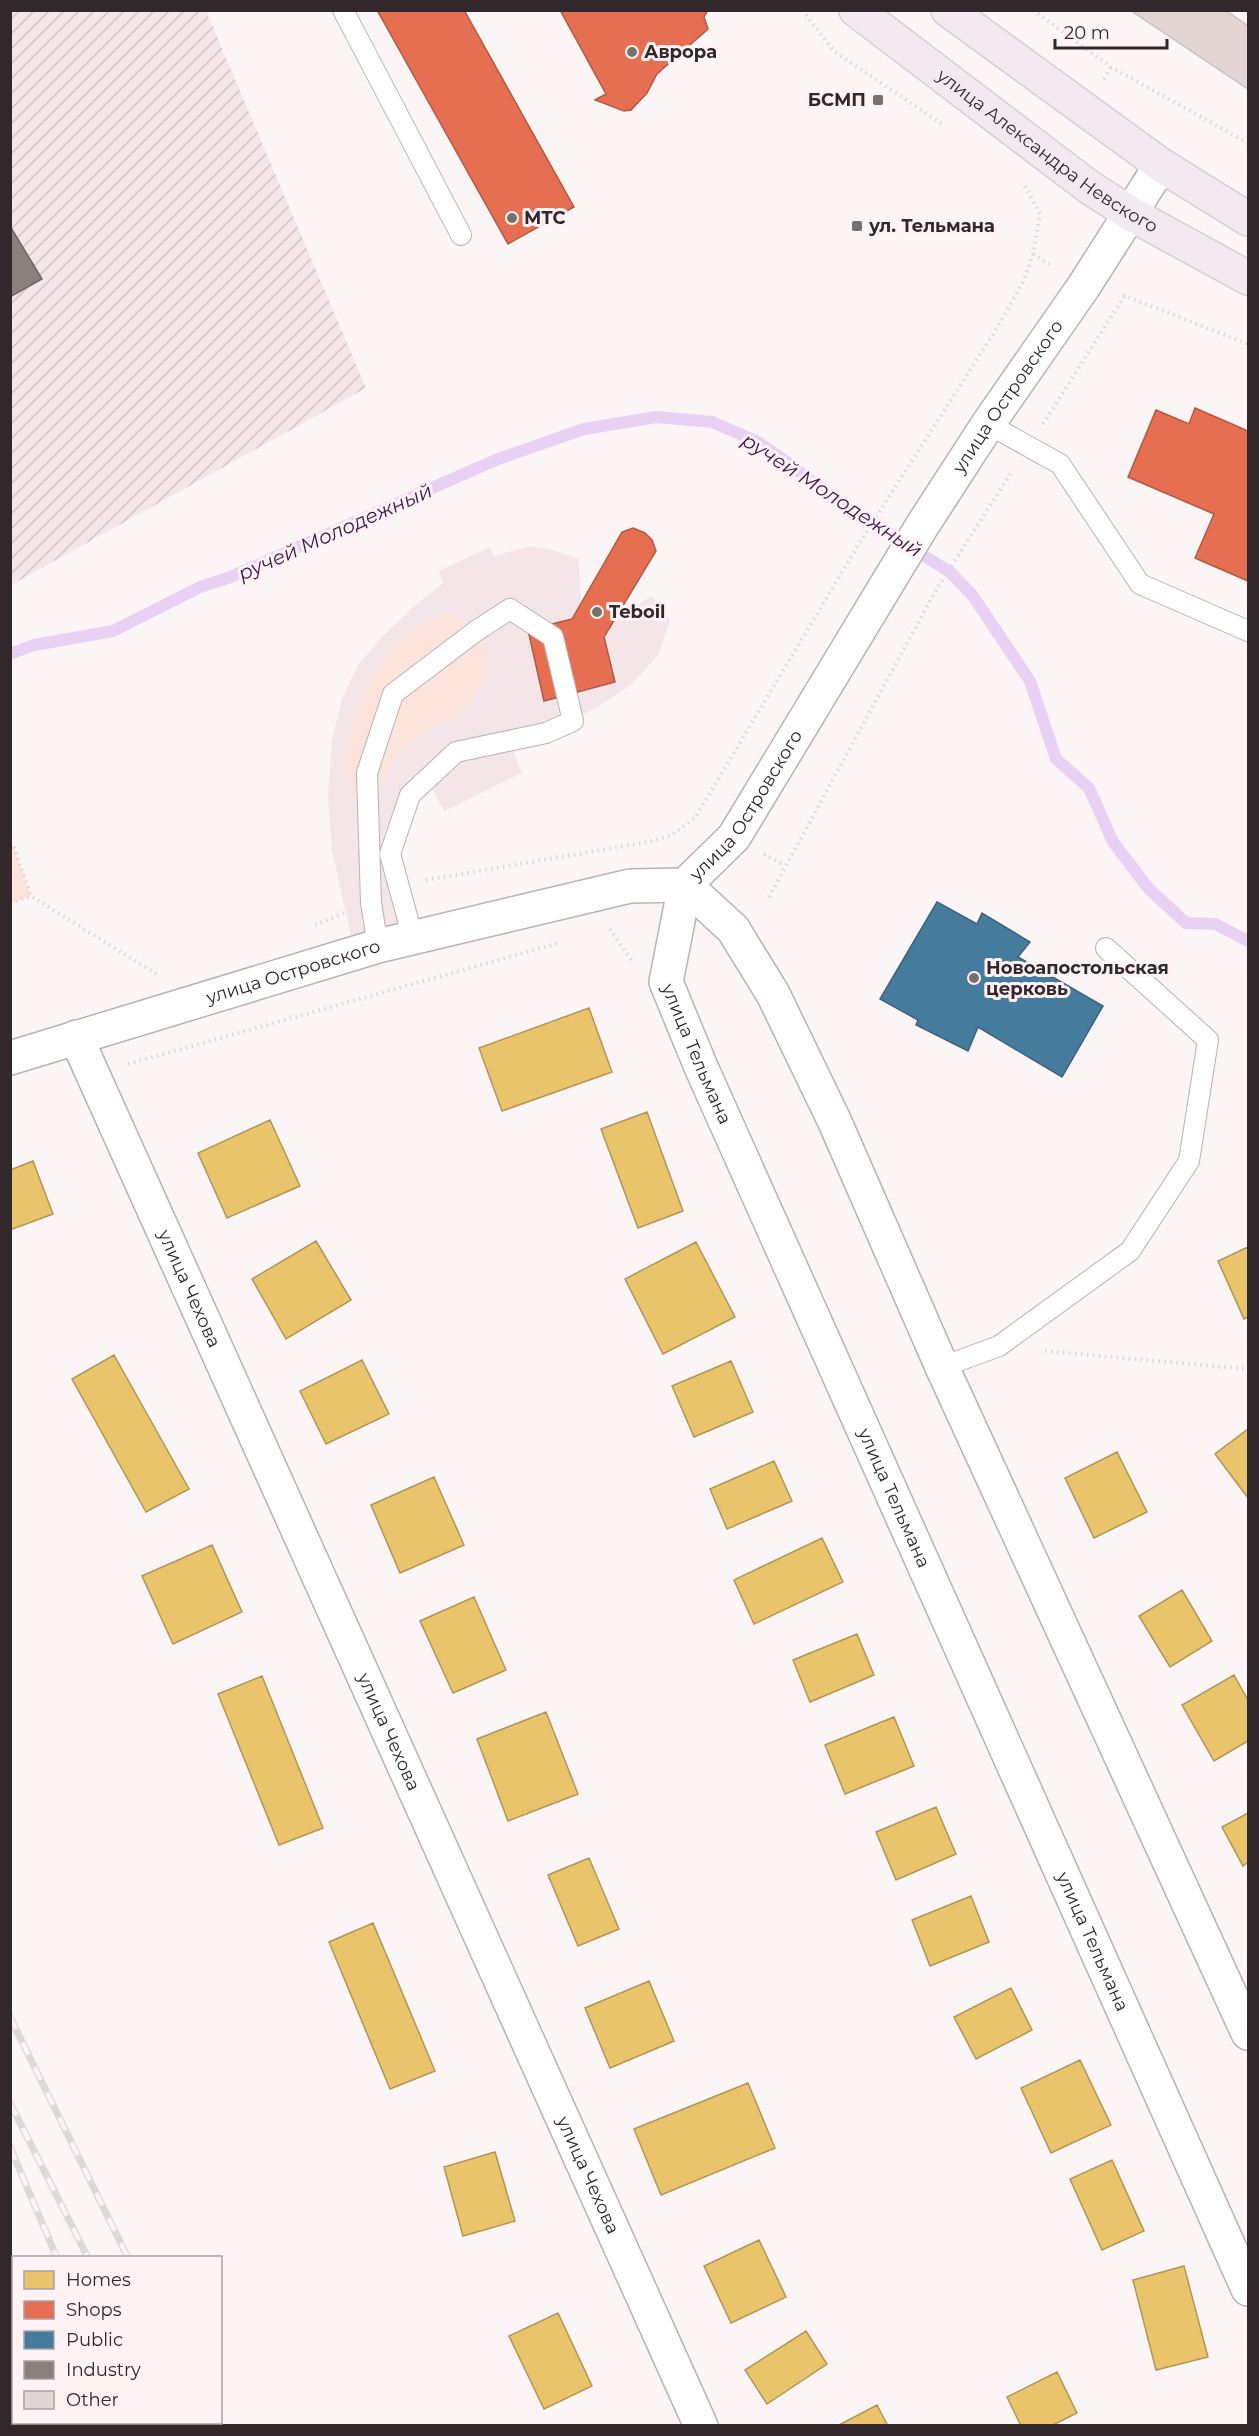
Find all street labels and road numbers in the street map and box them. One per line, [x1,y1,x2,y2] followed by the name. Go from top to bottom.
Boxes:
[932,64,1162,238] street label: улица Александра Невского
[947,316,1068,478] street label: улица Островского
[684,726,807,886] street label: улица Островского
[203,935,383,1009] street label: улица Островского
[657,980,736,1128] street label: улица Тельмана
[153,1225,225,1351] street label: улица Чехова
[853,1424,935,1571] street label: улица Тельмана
[352,1669,425,1794] street label: улица Чехова
[1051,1868,1133,2015] street label: улица Тельмана
[552,2112,624,2237] street label: улица Чехова

